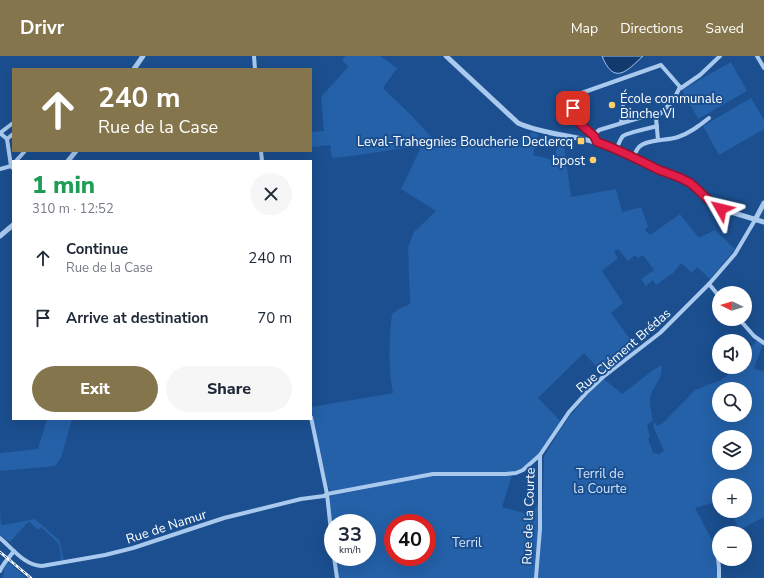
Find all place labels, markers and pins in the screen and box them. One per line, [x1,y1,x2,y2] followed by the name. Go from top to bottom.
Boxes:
[620,89,722,123] place label: École communale Binche VI
[556,91,590,125] pin
[607,100,617,110] marker: École communale Binche VI
[357,133,573,151] place label: Leval-Trahegnies Boucherie Declercq
[576,136,586,146] marker: Leval-Trahegnies Boucherie Declercq
[552,152,585,170] place label: bpost
[588,155,598,165] marker: bpost

